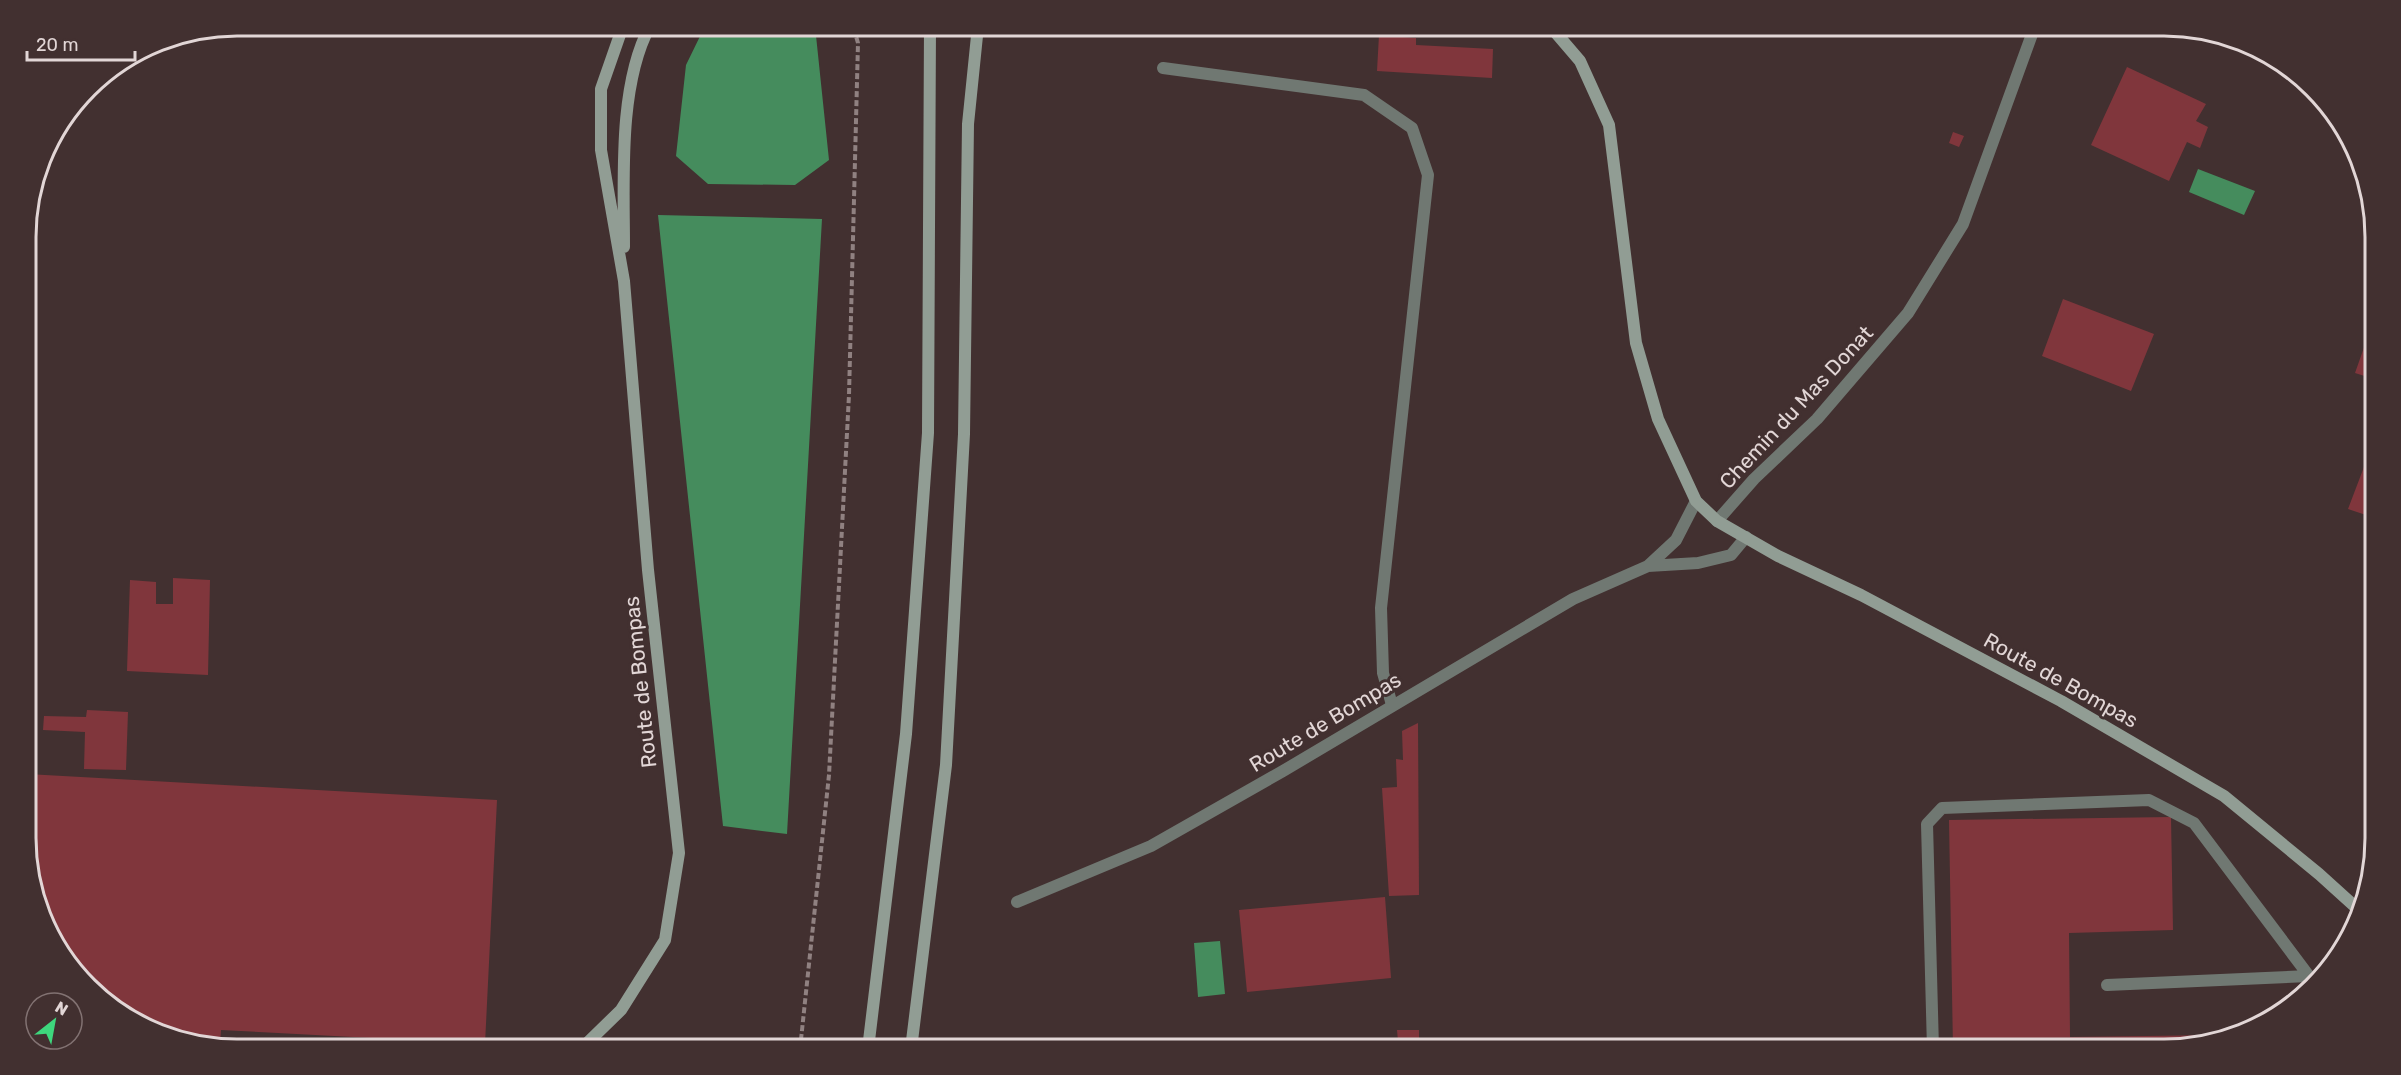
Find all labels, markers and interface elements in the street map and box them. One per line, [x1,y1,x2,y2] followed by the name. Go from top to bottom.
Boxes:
[27,24,135,62] scale bar
[36,34,78,56] text: 20 m
[1714,320,1878,494] street label: Chemin du Mas Donat
[619,595,661,769] street label: Route de Bompas
[1980,627,2142,733] street label: Route de Bompas
[1245,667,1405,777] street label: Route de Bompas
[24,991,84,1051] north arrow
[52,997,71,1020] text: N

